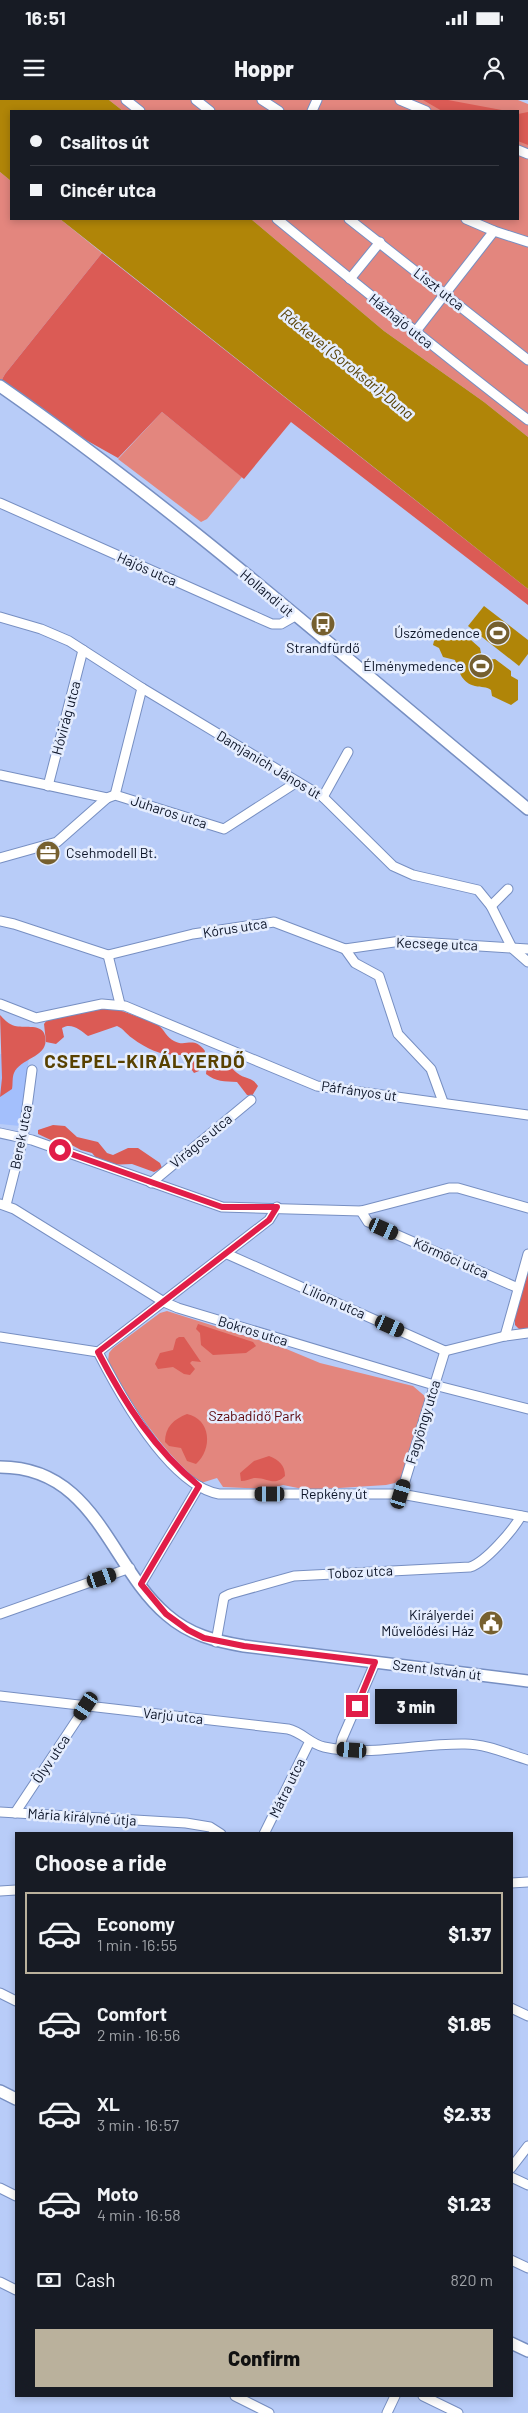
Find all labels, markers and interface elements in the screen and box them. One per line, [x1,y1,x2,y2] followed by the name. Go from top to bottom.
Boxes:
[25,6,66,29] text: 16:51
[20,54,48,82] icon: menu
[480,54,508,82] icon: person
[234,55,294,81] text: Hoppr
[60,130,149,153] text: Csalitos út
[60,178,156,201] text: Cincér utca
[411,264,468,314] street label: Liszt utca
[366,290,437,352] street label: Házhajó utca
[278,304,418,422] water label: Ráckevei (Soroksári)-Duna
[115,548,180,589] street label: Hajós utca
[237,565,297,620] street label: Hollandi út
[310,611,336,637] bus stop icon: Strandfürdő
[485,620,511,646] sports icon: Úszómedence
[394,624,480,641] place label: Úszómedence
[286,639,360,656] place label: Strandfürdő
[468,653,494,679] sports icon: Élménymedence
[363,657,464,674] place label: Élménymedence
[47,679,84,757] street label: Hóvirág utca
[214,727,325,803] street label: Damjanich János út
[129,791,209,832] street label: Juharos utca
[35,840,61,866] office icon: Csehmodell Bt.
[66,844,157,861] place label: Csehmodell Bt.
[202,914,268,941] street label: Kórus utca
[396,934,478,953] street label: Kecsege utca
[44,1049,246,1072] district label: CSEPEL-KIRÁLYERDŐ
[320,1077,398,1104] street label: Páfrányos út
[6,1103,35,1171] street label: Berek utca
[166,1110,235,1171] street label: Virágos utca
[49,1139,71,1161] route start
[367,1216,400,1242] car
[411,1233,491,1282] street label: Körmöci utca
[300,1279,368,1322] street label: Liliom utca
[216,1312,290,1349] street label: Bokros utca
[373,1313,406,1339] car
[402,1378,443,1466] street label: Fagyöngy utca
[208,1407,302,1424] park label: Szabadidő Park
[389,1477,412,1511] car
[300,1485,368,1502] street label: Repkény út
[255,1487,285,1502] car
[327,1561,393,1582] street label: Toboz utca
[85,1566,118,1590] car
[381,1606,474,1639] place label: Királyerdei Művelődési Ház
[478,1610,504,1636] public building icon: Királyerdei Művelődési Ház
[392,1656,482,1683] street label: Szent István út
[374,1688,457,1724] callout: 3 min
[71,1689,100,1723] car
[346,1695,368,1717] route end
[397,1697,435,1716] text: 3 min
[142,1704,204,1727] street label: Varjú utca
[28,1731,73,1786] street label: Ölyv utca
[336,1741,367,1759] car
[265,1755,308,1820] street label: Mátra utca
[27,1804,137,1829] street label: Mária királyné útja
[35,1849,167,1875] text: Choose a ride
[37,1911,82,1956] icon: car
[97,1912,175,1935] text: Economy
[448,1922,491,1945] text: $1.37
[97,1935,177,1954] text: 1 min · 16:55
[37,2001,82,2046] icon: car
[97,2002,167,2025] text: Comfort
[447,2012,491,2035] text: $1.85
[97,2025,180,2044] text: 2 min · 16:56
[37,2091,82,2136] icon: car
[97,2092,120,2115] text: XL
[443,2102,491,2125] text: $2.33
[97,2115,179,2134] text: 3 min · 16:57
[37,2181,82,2226] icon: car
[97,2182,139,2205] text: Moto
[447,2192,491,2215] text: $1.23
[97,2205,181,2224] text: 4 min · 16:58
[35,2266,63,2294] icon: cash
[75,2268,116,2291] text: Cash
[451,2270,493,2289] text: 820 m
[35,2329,493,2387] button: Confirm

